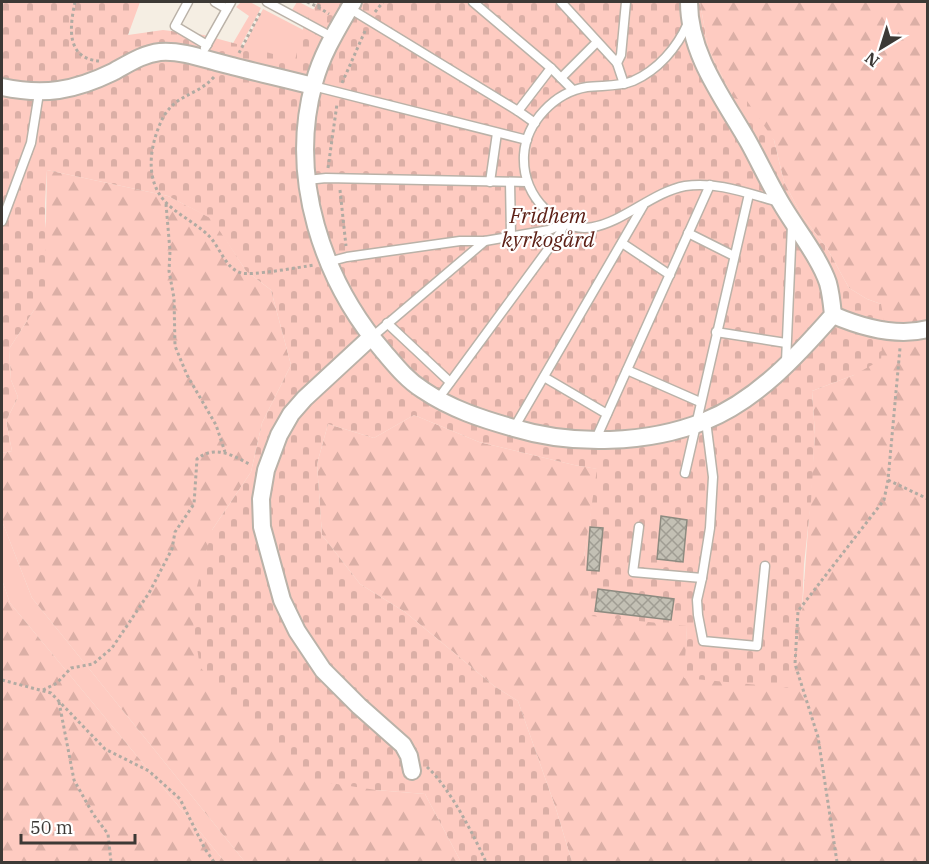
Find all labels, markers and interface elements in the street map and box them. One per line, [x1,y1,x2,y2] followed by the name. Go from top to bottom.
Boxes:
[851,18,911,78] north arrow
[861,48,883,72] text: N
[502,201,595,253] park label: Fridhem kyrkogård
[21,807,135,845] scale bar
[30,816,73,839] text: 50 m

